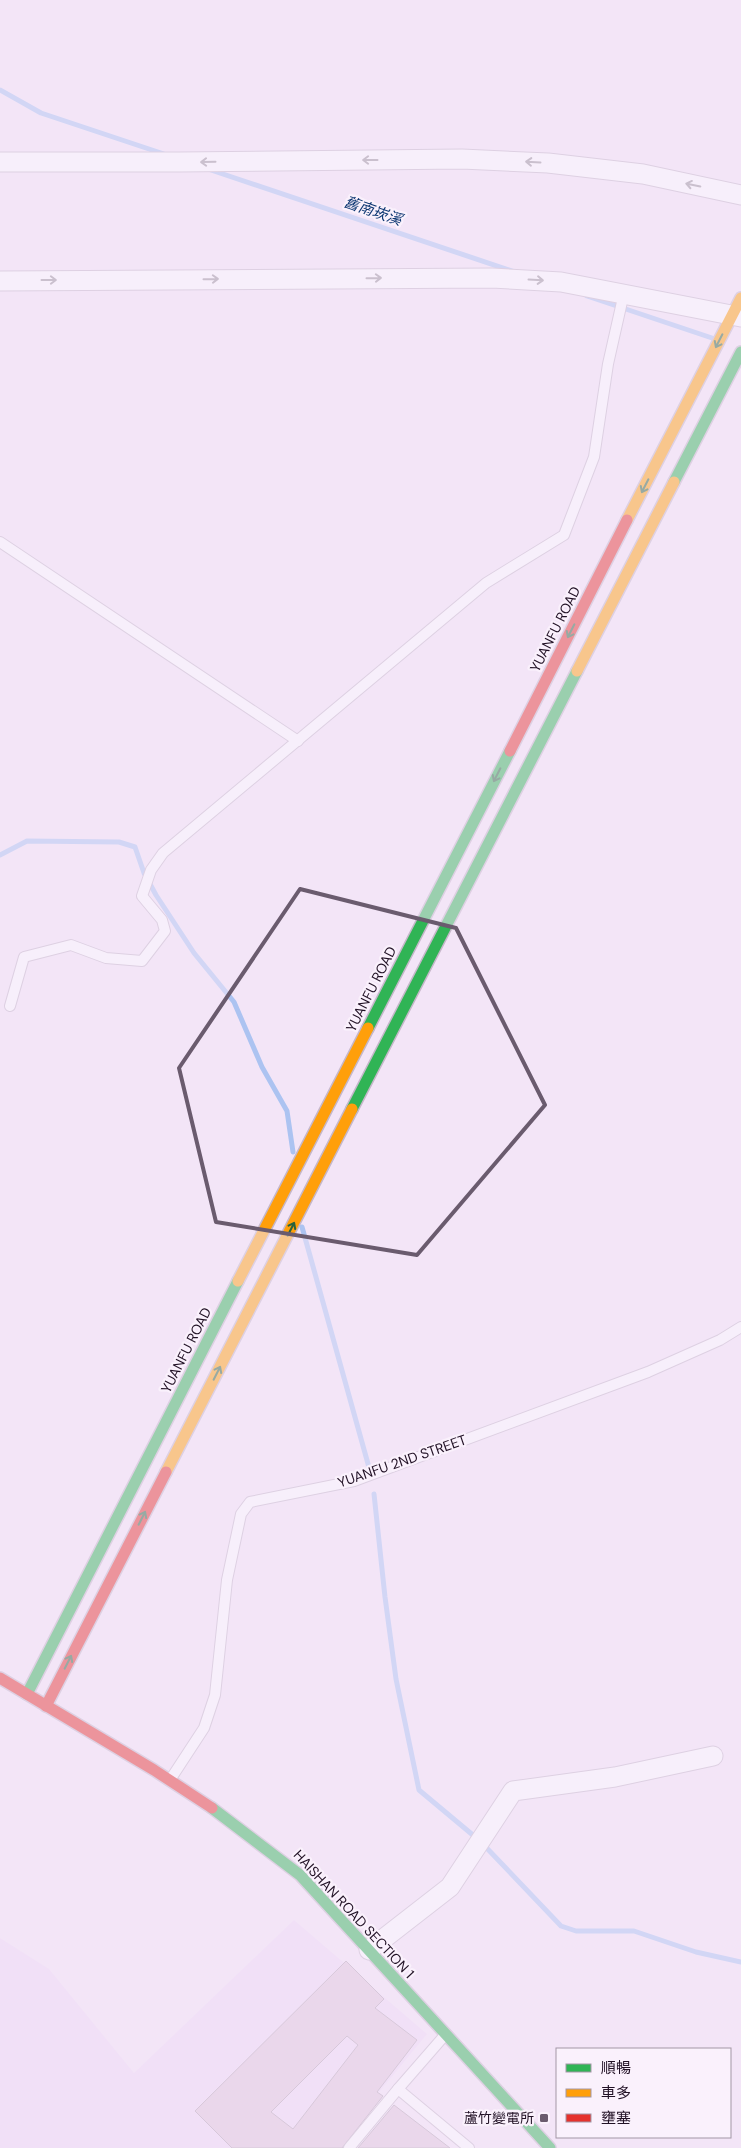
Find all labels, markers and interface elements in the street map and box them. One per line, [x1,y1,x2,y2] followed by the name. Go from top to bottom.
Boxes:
[363,155,379,165] one-way arrow
[200,157,216,167] one-way arrow
[525,157,541,167] one-way arrow
[686,180,702,189] one-way arrow
[341,192,407,231] water label: 舊南崁溪
[365,273,381,282] one-way arrow
[40,275,56,285] one-way arrow
[203,275,219,284] one-way arrow
[528,276,544,285] one-way arrow
[714,334,724,349] one-way arrow
[640,478,649,493] one-way arrow
[526,583,584,675] street label: YUANFU ROAD
[566,623,575,638] one-way arrow
[492,768,502,783] one-way arrow
[342,943,400,1035] street label: YUANFU ROAD
[286,1221,296,1236] one-way arrow
[157,1304,215,1396] street label: YUANFU ROAD
[213,1366,222,1381] one-way arrow
[335,1430,469,1491] street label: YUANFU 2ND STREET
[138,1511,147,1526] one-way arrow
[63,1655,73,1670] one-way arrow
[290,1846,418,1982] street label: HAISHAN ROAD SECTION 1
[556,2048,731,2138] legend
[601,2058,631,2078] text: 順暢
[601,2083,631,2103] text: 車多
[601,2108,631,2128] text: 壅塞
[464,2109,534,2127] place label: 蘆竹變電所
[538,2112,550,2124] marker: 蘆竹變電所

